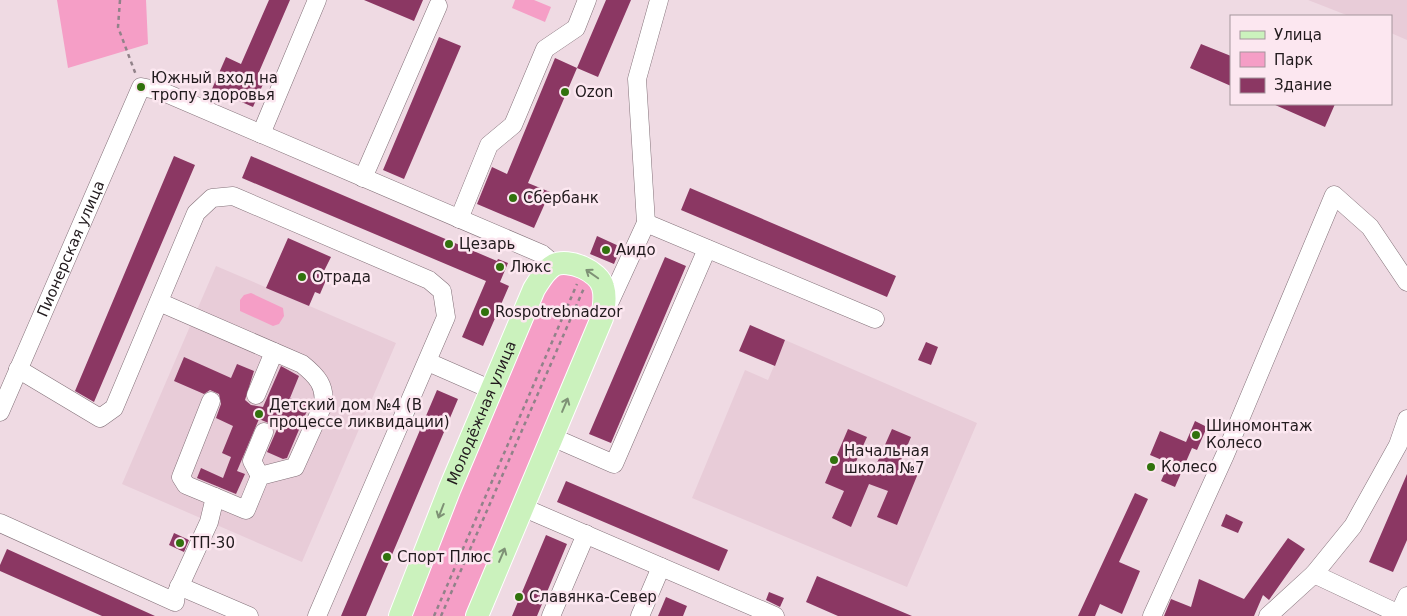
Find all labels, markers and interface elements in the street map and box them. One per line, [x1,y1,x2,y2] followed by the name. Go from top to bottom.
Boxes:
[1230,15,1392,105] legend
[1274,26,1322,44] text: Улица
[1274,51,1313,69] text: Парк
[151,69,278,104] place label: Южный вход на тропу здоровья
[1274,76,1332,94] text: Здание
[135,81,147,93] marker: Южный вход на тропу здоровья
[575,83,613,101] place label: Ozon
[559,86,571,98] marker: Ozon
[33,178,108,320] street label: Пионерская улица
[523,189,599,207] place label: Сбербанк
[507,192,519,204] marker: Сбербанк
[459,235,515,253] place label: Цезарь
[443,238,455,250] marker: Цезарь
[616,241,656,259] place label: Аидо
[600,244,612,256] marker: Аидо
[510,258,551,276] place label: Люкс
[494,261,506,273] marker: Люкс
[312,268,371,286] place label: Отрада
[585,269,599,279] one-way arrow
[296,271,308,283] marker: Отрада
[495,303,623,321] place label: Rospotrebnadzor
[479,306,491,318] marker: Rospotrebnadzor
[443,338,520,488] street label: Молодёжная улица
[269,396,450,431] place label: Детский дом №4 (В процессе ликвидации)
[561,398,571,413] one-way arrow
[253,408,265,420] marker: Детский дом №4 (В процессе ликвидации)
[1206,417,1313,452] place label: Шиномонтаж Колесо
[1190,429,1202,441] marker: Шиномонтаж Колесо
[844,442,929,477] place label: Начальная школа №7
[828,454,840,466] marker: Начальная школа №7
[1161,458,1217,476] place label: Колесо
[1145,461,1157,473] marker: Колесо
[435,503,445,518] one-way arrow
[189,534,235,552] place label: ТП-30
[174,537,186,549] marker: ТП-30
[397,548,491,566] place label: Спорт Плюс
[498,548,508,563] one-way arrow
[381,551,393,563] marker: Спорт Плюс
[529,588,657,606] place label: Славянка-Север
[513,591,525,603] marker: Славянка-Север

